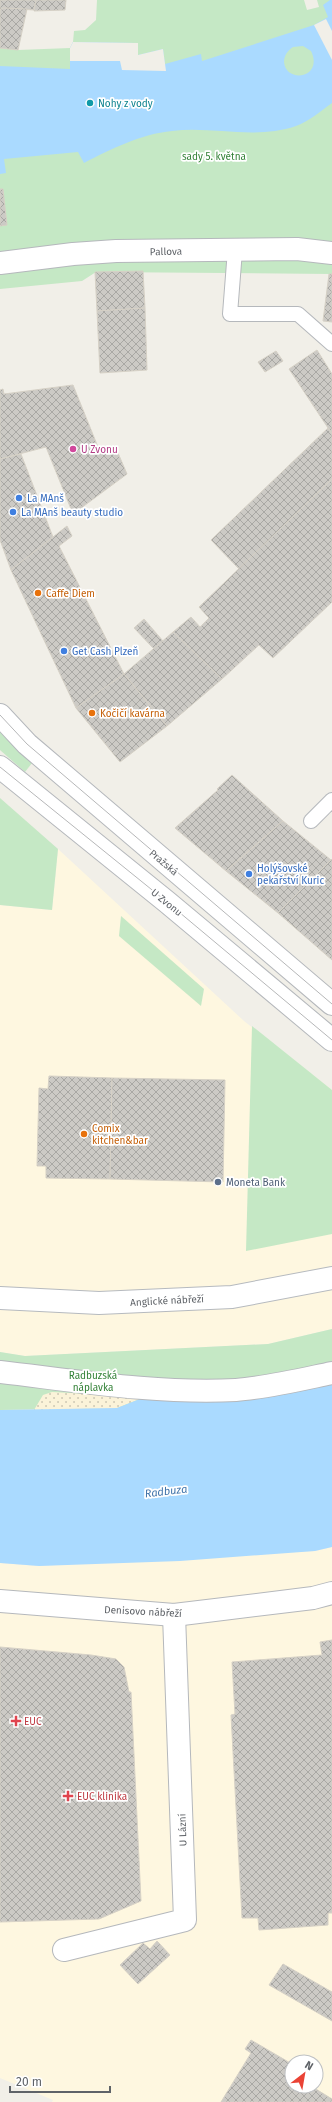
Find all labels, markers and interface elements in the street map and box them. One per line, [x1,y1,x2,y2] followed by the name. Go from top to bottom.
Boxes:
[85,98,95,108] marker: Nohy z vody
[98,98,153,110] place label: Nohy z vody
[182,151,246,163] park label: sady 5. května
[150,246,182,258] street label: Pallova
[68,444,78,454] marker: U Zvonu
[81,444,118,456] place label: U Zvonu
[14,493,24,503] marker: La MAnš
[27,493,64,505] place label: La MAnš
[8,507,18,517] marker: La MAnš beauty studio
[21,507,123,519] place label: La MAnš beauty studio
[33,588,43,598] marker: Caffe Diem
[46,588,95,600] place label: Caffe Diem
[59,646,69,656] marker: Get Cash Plzeň
[72,646,138,658] place label: Get Cash Plzeň
[100,707,165,720] place label: Kočičí kavárna
[87,708,97,718] marker: Kočičí kavárna
[146,847,180,878] street label: Pražská
[257,862,324,887] place label: Holýšovské pekařství Kuric
[244,869,254,879] marker: Holýšovské pekařství Kuric
[148,887,184,919] street label: U Zvonu
[92,1123,148,1147] place label: Comix kitchen&bar
[79,1129,89,1139] marker: Comix kitchen&bar
[213,1177,223,1187] marker: Moneta Bank
[226,1177,286,1189] place label: Moneta Bank
[130,1292,204,1309] street label: Anglické nábřeží
[69,1370,117,1394] park label: Radbuzská náplavka
[144,1482,188,1501] water label: Radbuza
[104,1603,182,1620] street label: Denisovo nábřeží
[11,1716,21,1726] marker: EUC
[24,1716,42,1728] place label: EUC
[62,1790,74,1802] marker: EUC klinika
[77,1791,127,1803] place label: EUC klinika
[175,1813,190,1847] street label: U Lázní
[284,2054,324,2094] north arrow
[302,2058,315,2073] text: N
[10,2068,110,2094] scale bar
[16,2075,42,2089] text: 20 m

